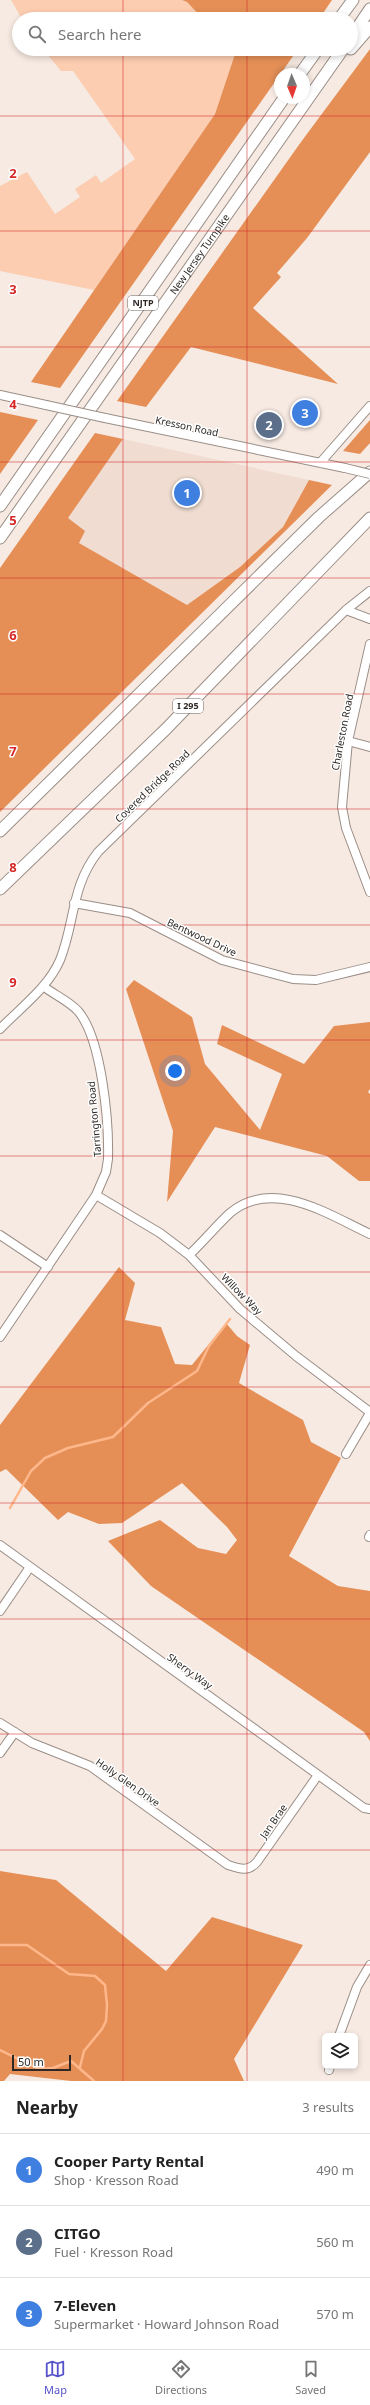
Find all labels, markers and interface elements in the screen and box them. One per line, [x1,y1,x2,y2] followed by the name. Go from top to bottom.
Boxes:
[12,12,358,56] search box
[26,23,48,45] icon: search
[58,24,141,44] text: Search here
[274,68,310,104] north arrow
[9,164,17,182] text: 2
[166,211,233,297] street label: New Jersey Turnpike
[9,280,17,298] text: 3
[128,296,158,310] road number: NJTP
[9,395,17,413] text: 4
[292,398,318,428] pin: 3
[256,410,282,440] pin: 2
[154,412,220,440] street label: Kresson Road
[174,478,200,508] pin: 1
[9,511,17,529] text: 5
[9,626,17,644] text: 6
[328,693,356,771] street label: Charleston Road
[173,699,203,713] road number: I 295
[9,742,17,760] text: 7
[112,747,192,825] street label: Covered Bridge Road
[9,858,17,876] text: 8
[165,915,239,959] street label: Bentwood Drive
[9,973,17,991] text: 9
[165,1061,185,1081] your location
[84,1081,104,1157] street label: Tarrington Road
[218,1270,266,1318] street label: Willow Way
[164,1650,216,1693] street label: Sherry Way
[93,1755,163,1810] street label: Holly Glen Drive
[256,1801,290,1842] street label: Jan Brae
[322,2033,358,2069] map controls
[322,2033,358,2069] button: layers
[12,2053,71,2072] scale bar
[18,2054,44,2069] text: 50 m
[16,2096,78,2119] text: Nearby
[302,2098,354,2116] text: 3 results
[54,2151,204,2171] text: Cooper Party Rental
[25,2161,33,2179] text: 1
[316,2161,354,2179] text: 490 m
[54,2171,179,2189] text: Shop · Kresson Road
[54,2223,101,2243] text: CITGO
[25,2233,33,2251] text: 2
[316,2233,354,2251] text: 560 m
[54,2243,173,2261] text: Fuel · Kresson Road
[54,2295,116,2315] text: 7-Eleven
[25,2305,33,2323] text: 3
[316,2305,354,2323] text: 570 m
[54,2315,279,2333] text: Supermarket · Howard Johnson Road
[44,2358,67,2397] tab: Map
[155,2358,207,2397] tab: Directions
[295,2358,326,2397] tab: Saved

